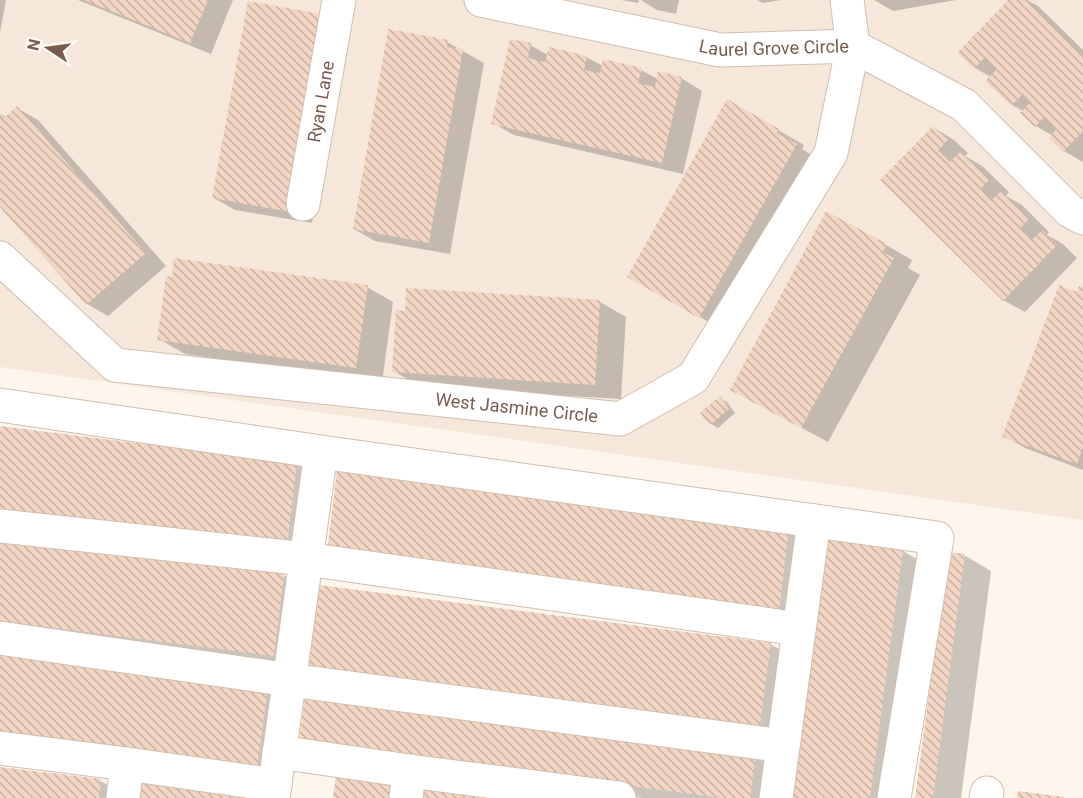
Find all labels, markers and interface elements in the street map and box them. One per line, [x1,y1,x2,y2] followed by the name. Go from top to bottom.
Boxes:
[18,18,78,78] north arrow
[697,35,849,60] street label: Laurel Grove Circle
[23,37,44,52] text: N
[303,59,338,144] street label: Ryan Lane
[434,388,599,427] street label: West Jasmine Circle

